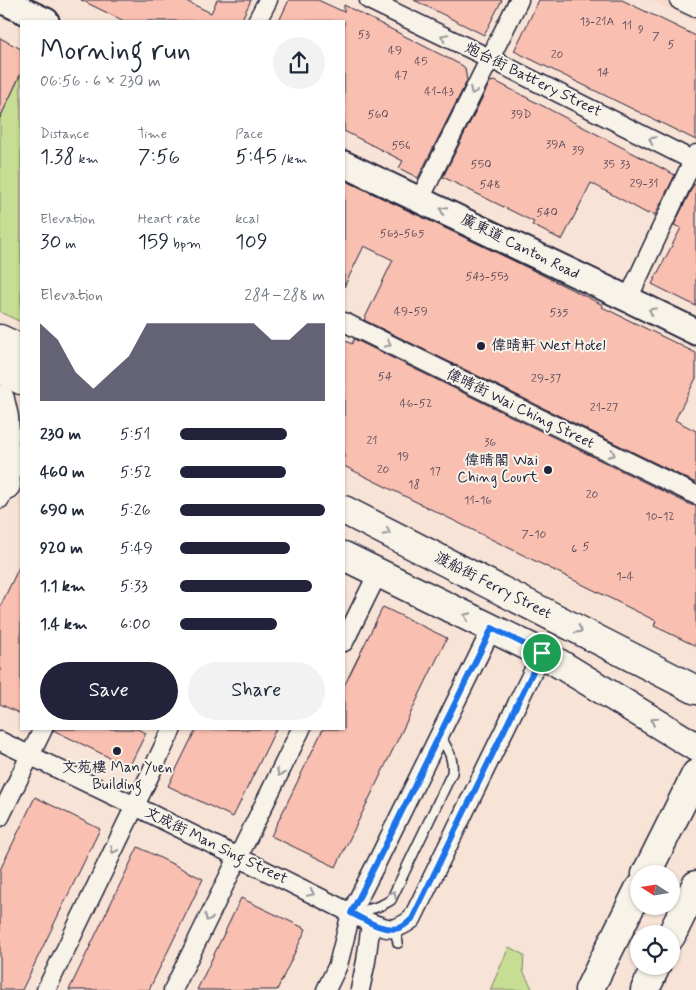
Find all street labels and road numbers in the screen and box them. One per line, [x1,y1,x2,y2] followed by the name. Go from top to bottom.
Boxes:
[461,38,605,122] street label: 炮台街 Battery Street
[457,210,583,284] street label: 廣東道 Canton Road
[443,364,598,454] street label: 偉晴街 Wai Ching Street
[431,548,555,624] street label: 渡船街 Ferry Street
[141,803,291,890] street label: 文成街 Man Sing Street

